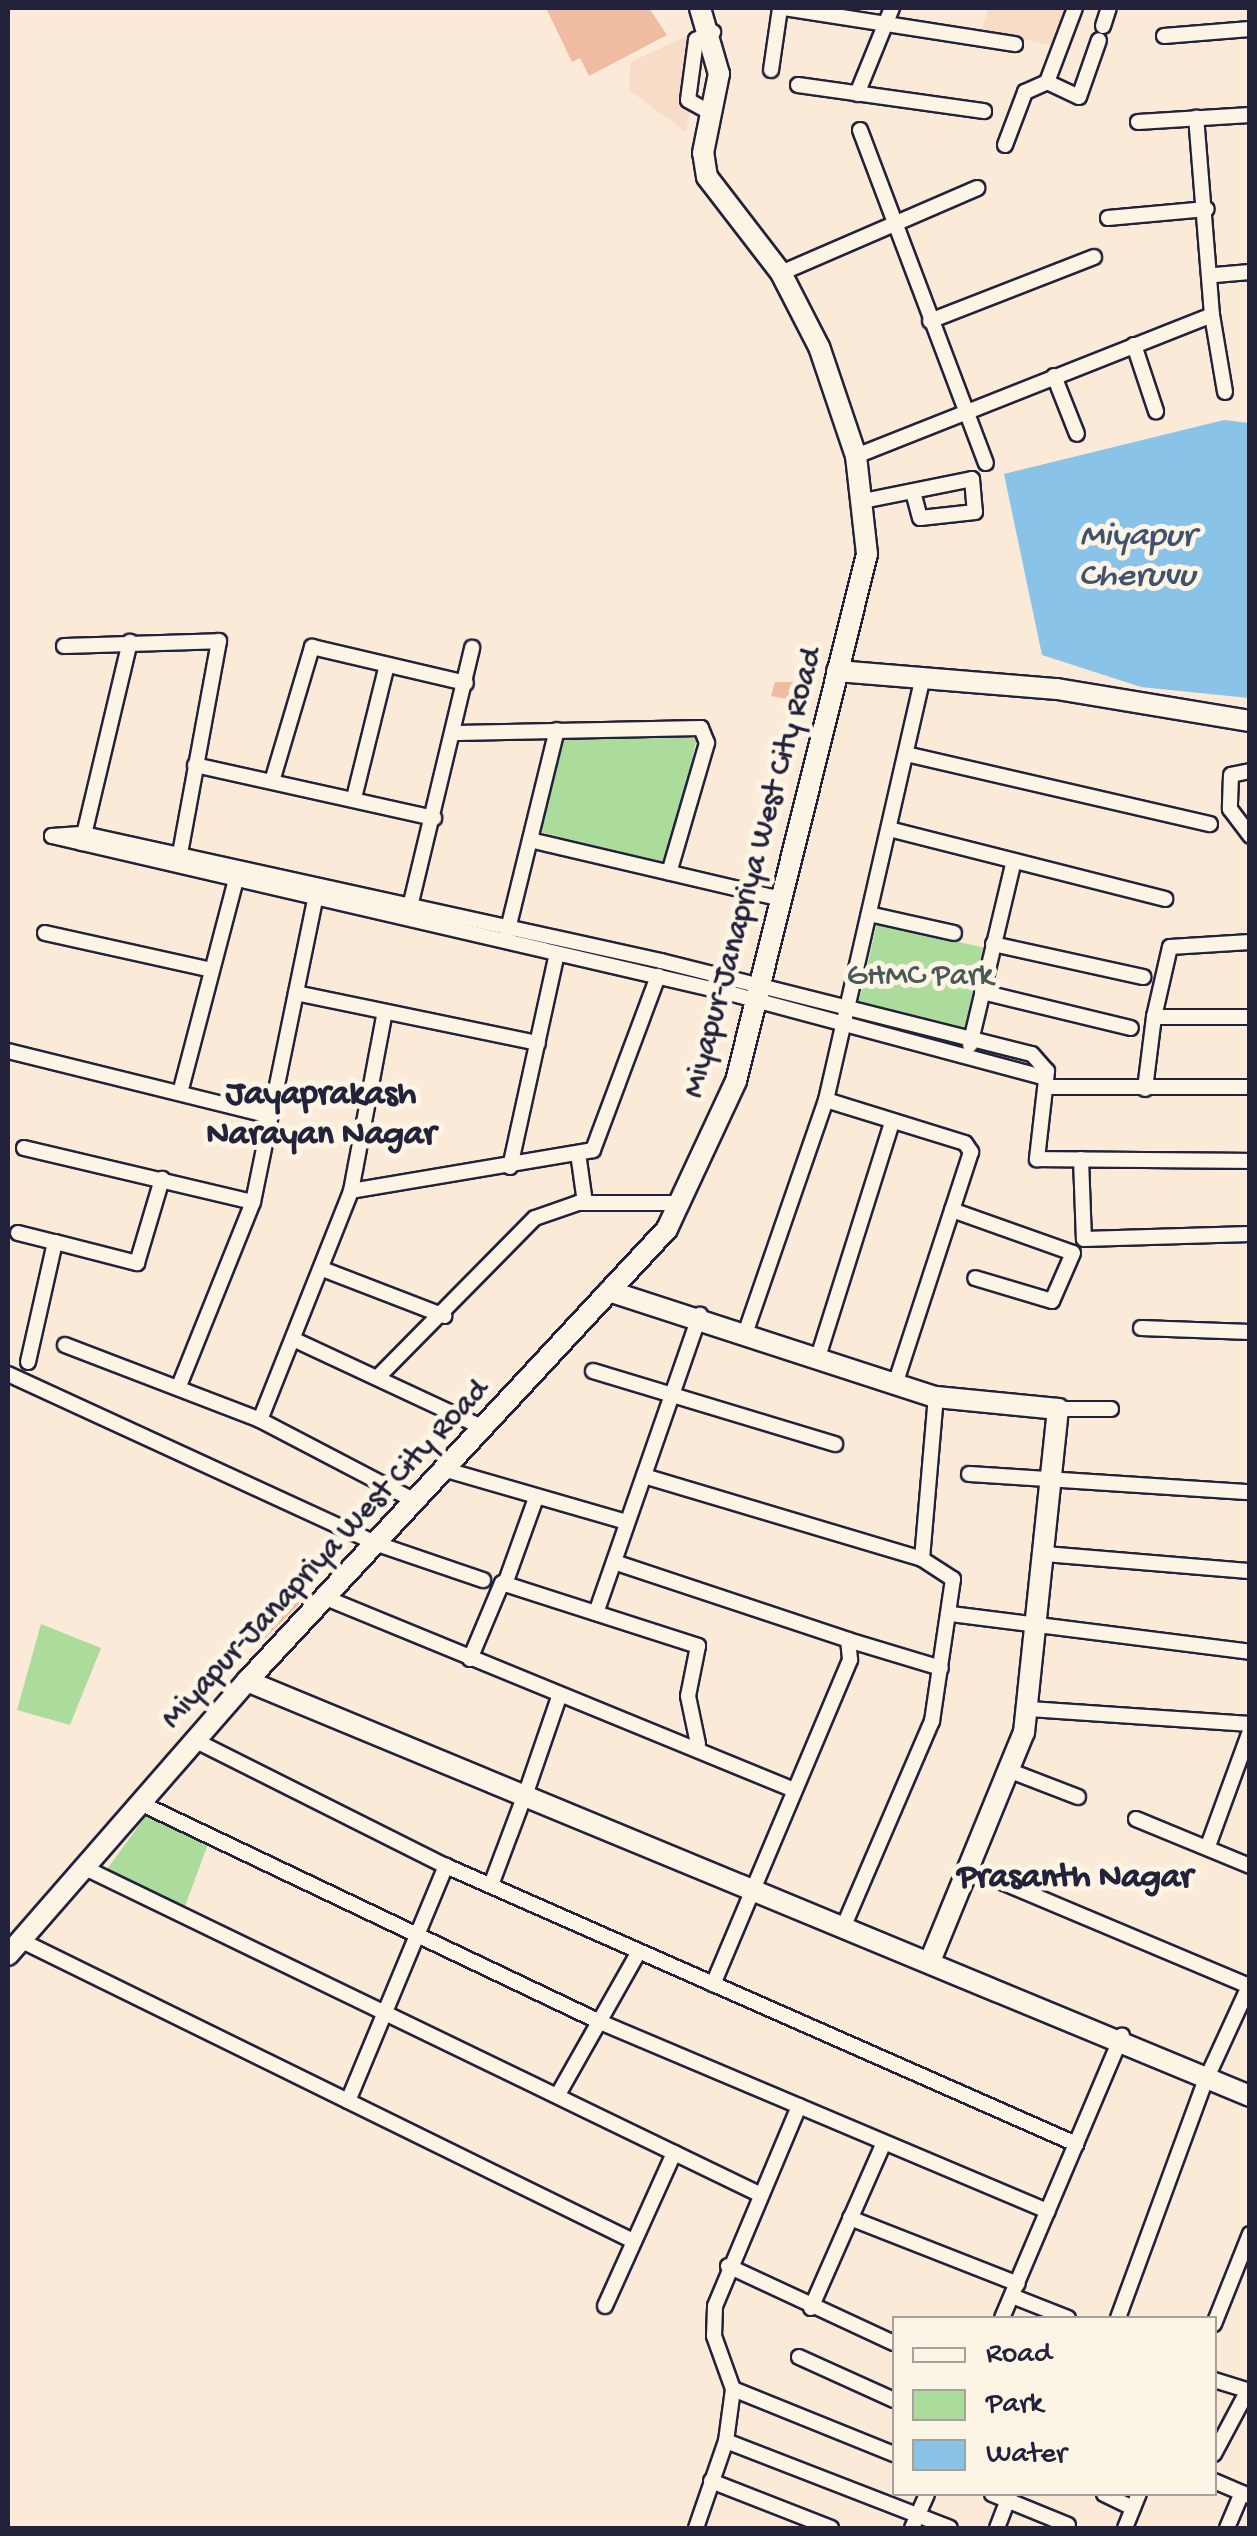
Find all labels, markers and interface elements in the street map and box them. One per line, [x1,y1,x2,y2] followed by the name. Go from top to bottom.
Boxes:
[1079,517,1195,599] water label: Miyapur Cheruvu
[675,644,833,1102] street label: Miyapur-Janapriya West City Road
[847,958,993,996] park label: GHMC Park
[206,1075,436,1157] district label: Jayaprakash Narayan Nagar
[154,1372,498,1738] street label: Miyapur-Janapriya West City Road
[957,1858,1193,1900] district label: Prasanth Nagar
[892,2316,1217,2496] legend
[986,2338,1052,2373] text: Road
[986,2388,1043,2423] text: Park
[986,2438,1067,2473] text: Water

